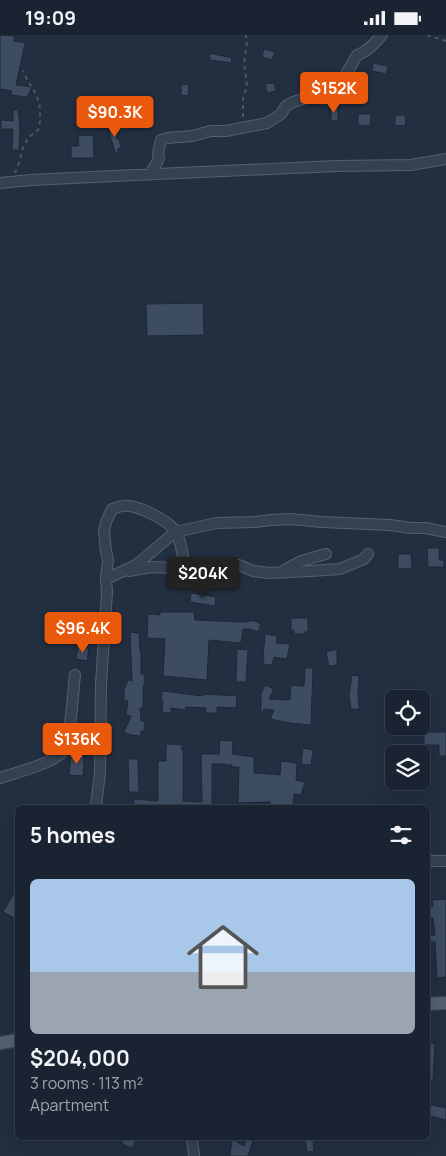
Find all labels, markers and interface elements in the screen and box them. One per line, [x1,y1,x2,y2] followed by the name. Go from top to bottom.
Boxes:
[25,5,76,31] text: 19:09
[299,71,369,114] pin: $152K
[311,77,357,99] text: $152K
[74,96,156,138] pin: $90.3K
[87,101,143,123] text: $90.3K
[168,557,238,599] pin: $204K
[178,562,228,584] text: $204K
[42,611,124,654] pin: $96.4K
[56,617,110,639] text: $96.4K
[385,690,430,790] map controls
[385,690,430,735] button: locate
[42,723,112,765] pin: $136K
[54,728,100,750] text: $136K
[385,745,430,790] button: layers
[30,821,115,849] text: 5 homes
[387,821,415,849] icon: filters
[178,912,268,1002] icon: home
[30,1044,130,1072] text: $204,000
[30,1072,143,1094] text: 3 rooms · 113 m²
[30,1094,109,1116] text: Apartment

